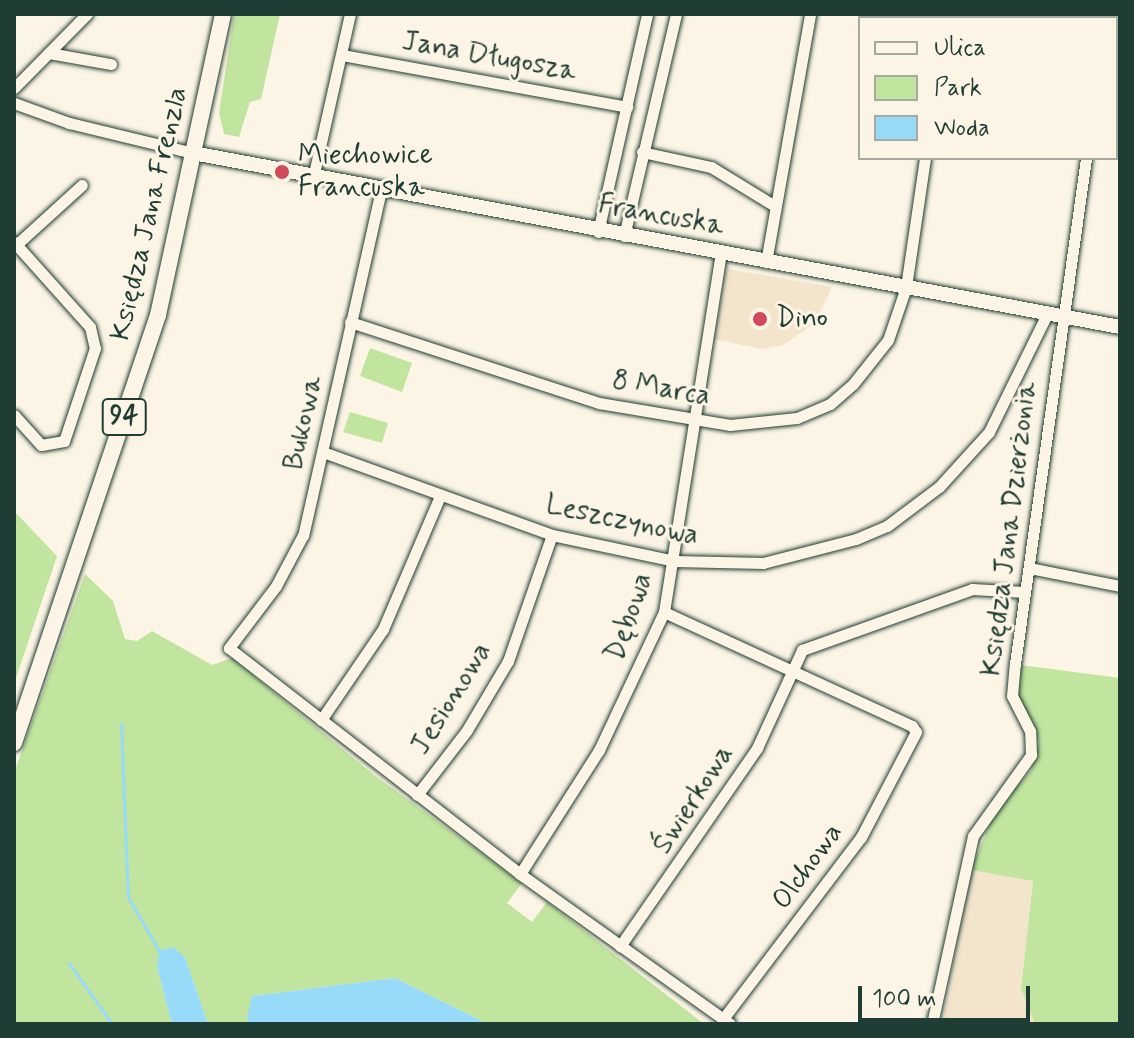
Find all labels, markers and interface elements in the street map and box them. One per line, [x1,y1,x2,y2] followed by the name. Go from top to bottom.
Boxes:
[858,16,1118,160] legend
[400,25,578,89] street label: Jana Długosza
[934,33,986,64] text: Ulica
[934,73,982,104] text: Park
[104,82,196,346] street label: Księdza Jana Frenzla
[934,113,990,144] text: Woda
[298,139,433,205] place label: Miechowice Francuska
[273,163,291,181] marker: Miechowice Francuska
[596,188,726,244] street label: Francuska
[776,302,828,336] place label: Dino
[751,310,769,328] marker: Dino
[610,364,712,414] street label: 8 Marca
[278,373,330,473] street label: Bukowa
[975,379,1045,679] street label: Księdza Jana Dzierżonia
[100,395,148,439] road number: 94
[543,488,701,554] street label: Leszczynowa
[599,568,661,666] street label: Dębowa
[404,637,500,761] street label: Jesionowa
[646,739,742,861] street label: Świerkowa
[766,817,850,917] street label: Olchowa
[862,970,1034,1020] scale bar
[872,984,936,1015] text: 100 m

